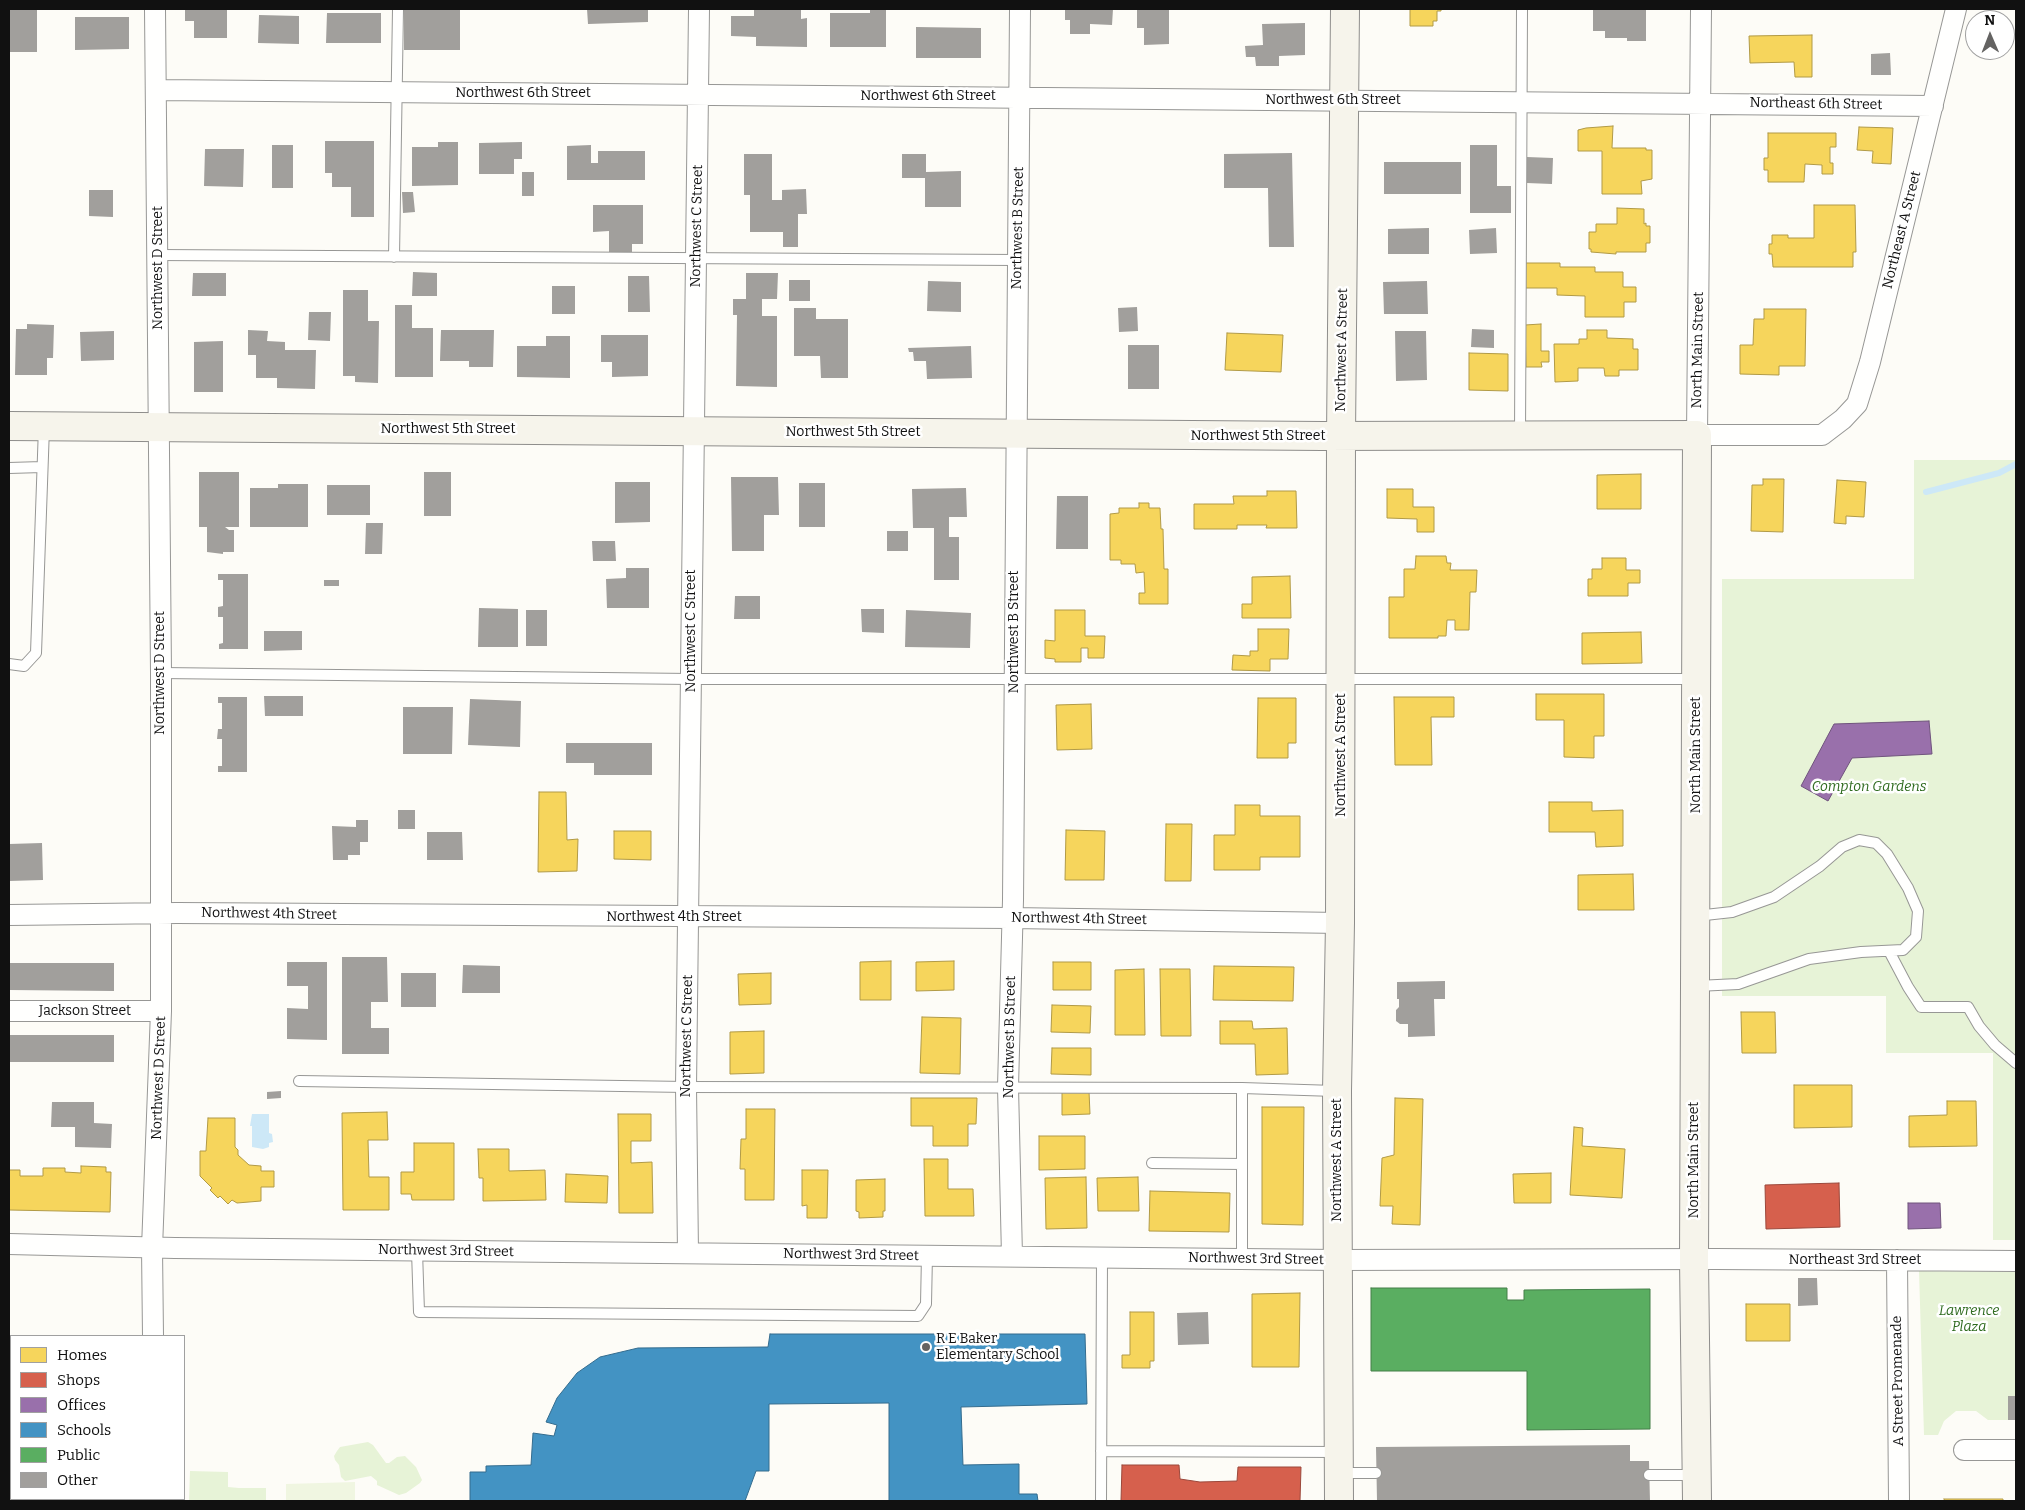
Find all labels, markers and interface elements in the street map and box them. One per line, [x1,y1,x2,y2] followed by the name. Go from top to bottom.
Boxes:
[1965,10,2015,60] north arrow
[1984,12,1995,29] text: N
[455,85,591,101] street label: Northwest 6th Street
[860,88,996,104] street label: Northwest 6th Street
[1265,92,1401,108] street label: Northwest 6th Street
[1749,94,1883,114] street label: Northeast 6th Street
[688,164,706,288] street label: Northwest C Street
[1009,166,1027,290] street label: Northwest B Street
[1879,169,1925,291] street label: Northeast A Street
[150,206,166,330] street label: Northwest D Street
[1333,288,1351,412] street label: Northwest A Street
[1689,291,1707,409] street label: North Main Street
[381,421,515,437] street label: Northwest 5th Street
[786,424,920,440] street label: Northwest 5th Street
[1191,428,1325,444] street label: Northwest 5th Street
[683,570,699,692] street label: Northwest C Street
[1006,571,1022,693] street label: Northwest B Street
[152,611,168,735] street label: Northwest D Street
[1333,693,1349,817] street label: Northwest A Street
[1688,697,1704,813] street label: North Main Street
[1812,779,1926,795] park label: Compton Gardens
[201,904,337,924] street label: Northwest 4th Street
[606,909,742,925] street label: Northwest 4th Street
[1011,909,1147,929] street label: Northwest 4th Street
[678,974,696,1098] street label: Northwest C Street
[1001,975,1019,1099] street label: Northwest B Street
[39,1003,131,1019] street label: Jackson Street
[148,1016,170,1140] street label: Northwest D Street
[1329,1098,1345,1222] street label: Northwest A Street
[1686,1102,1702,1218] street label: North Main Street
[378,1241,514,1261] street label: Northwest 3rd Street
[783,1245,919,1265] street label: Northwest 3rd Street
[1188,1249,1324,1269] street label: Northwest 3rd Street
[1789,1252,1921,1268] street label: Northeast 3rd Street
[1939,1303,1999,1335] park label: Lawrence Plaza
[1888,1316,1908,1446] street label: A Street Promenade
[936,1331,1059,1364] place label: R E Baker Elementary School
[10,1335,185,1500] legend
[920,1341,932,1353] marker: R E Baker Elementary School
[57,1346,107,1364] text: Homes
[57,1371,100,1389] text: Shops
[57,1396,106,1414] text: Offices
[57,1421,111,1439] text: Schools
[57,1446,100,1464] text: Public
[57,1471,98,1489] text: Other

